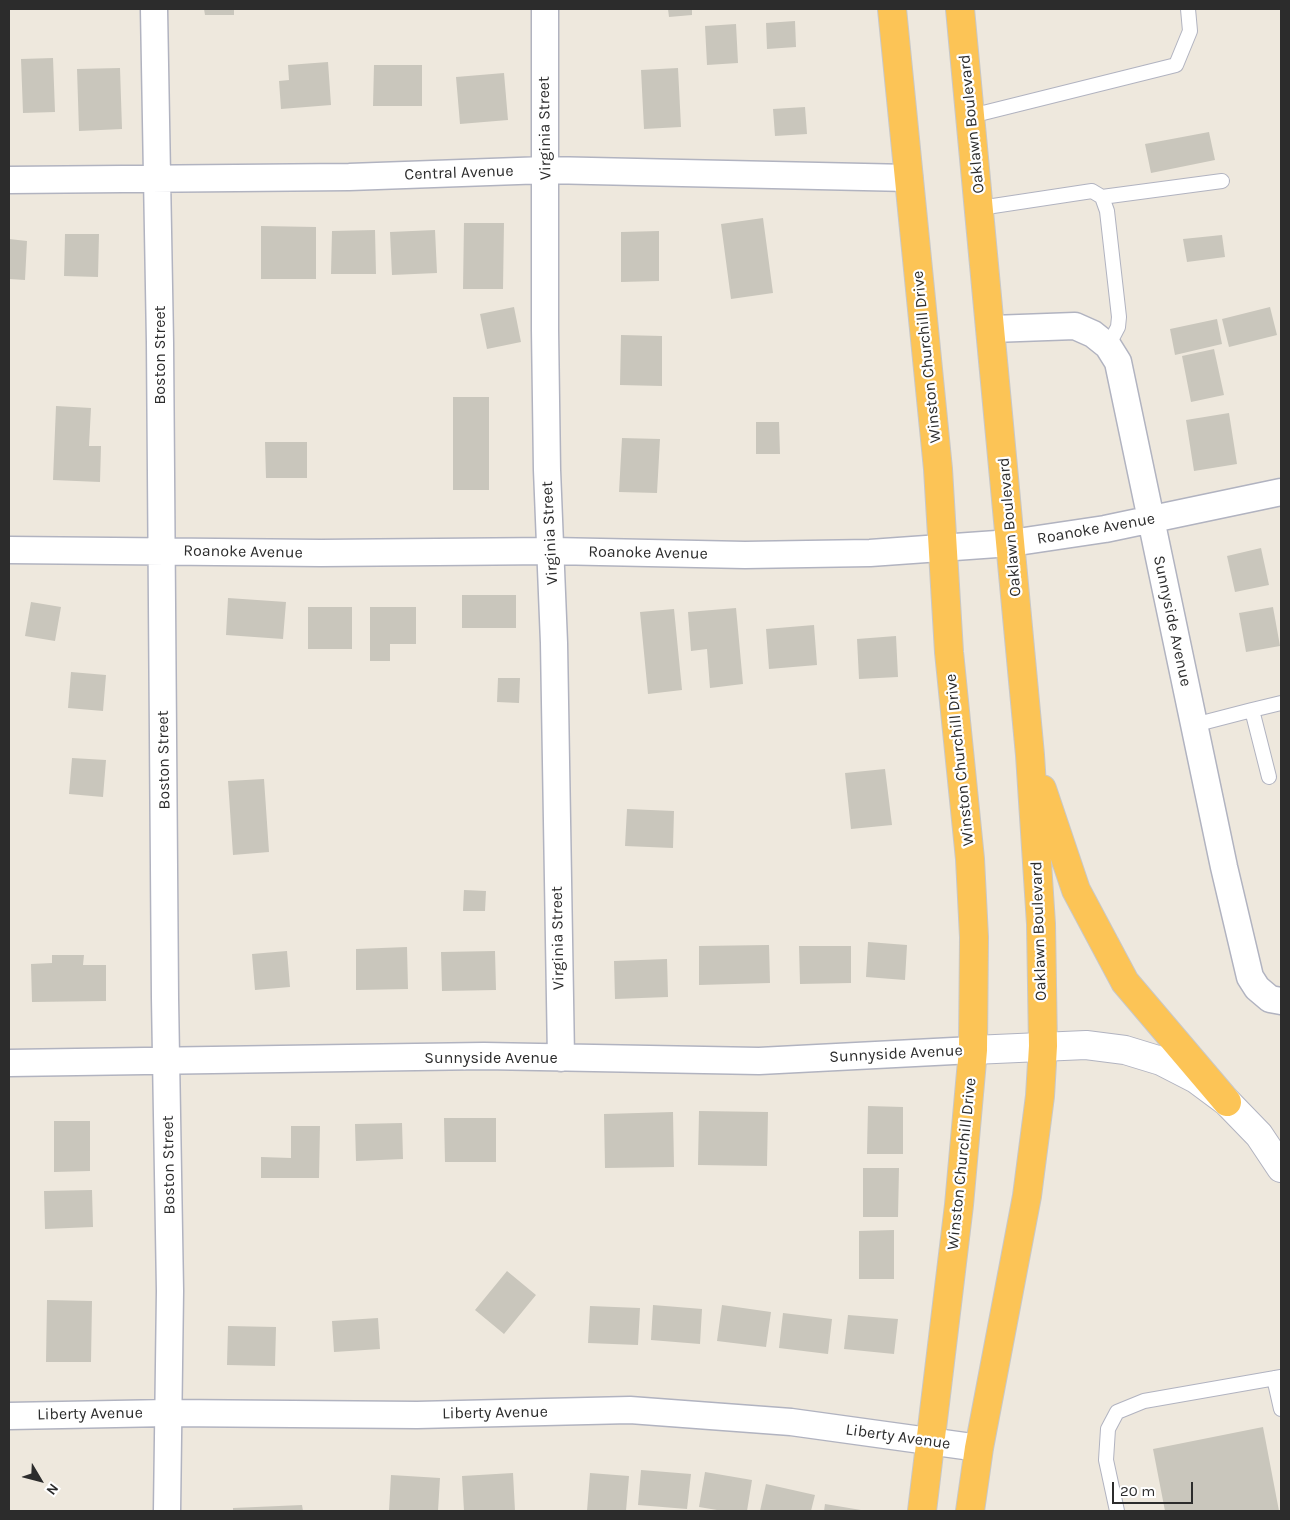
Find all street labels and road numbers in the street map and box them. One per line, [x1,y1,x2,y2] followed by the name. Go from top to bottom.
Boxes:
[955,54,989,194] street label: Oaklawn Boulevard
[534,76,556,180] street label: Virginia Street
[404,161,514,185] street label: Central Avenue
[908,270,946,444] street label: Winston Churchill Drive
[150,305,170,405] street label: Boston Street
[994,457,1026,597] street label: Oaklawn Boulevard
[538,481,562,585] street label: Virginia Street
[1036,509,1156,549] street label: Roanoke Avenue
[183,541,303,563] street label: Roanoke Avenue
[588,542,708,564] street label: Roanoke Avenue
[1149,554,1195,688] street label: Sunnyside Avenue
[941,673,979,847] street label: Winston Churchill Drive
[154,710,174,810] street label: Boston Street
[1027,861,1051,1001] street label: Oaklawn Boulevard
[547,886,569,990] street label: Virginia Street
[829,1041,963,1067] street label: Sunnyside Avenue
[424,1048,558,1068] street label: Sunnyside Avenue
[943,1077,981,1251] street label: Winston Churchill Drive
[159,1115,179,1215] street label: Boston Street
[442,1402,548,1424] street label: Liberty Avenue
[37,1403,143,1425] street label: Liberty Avenue
[844,1420,952,1454] street label: Liberty Avenue

